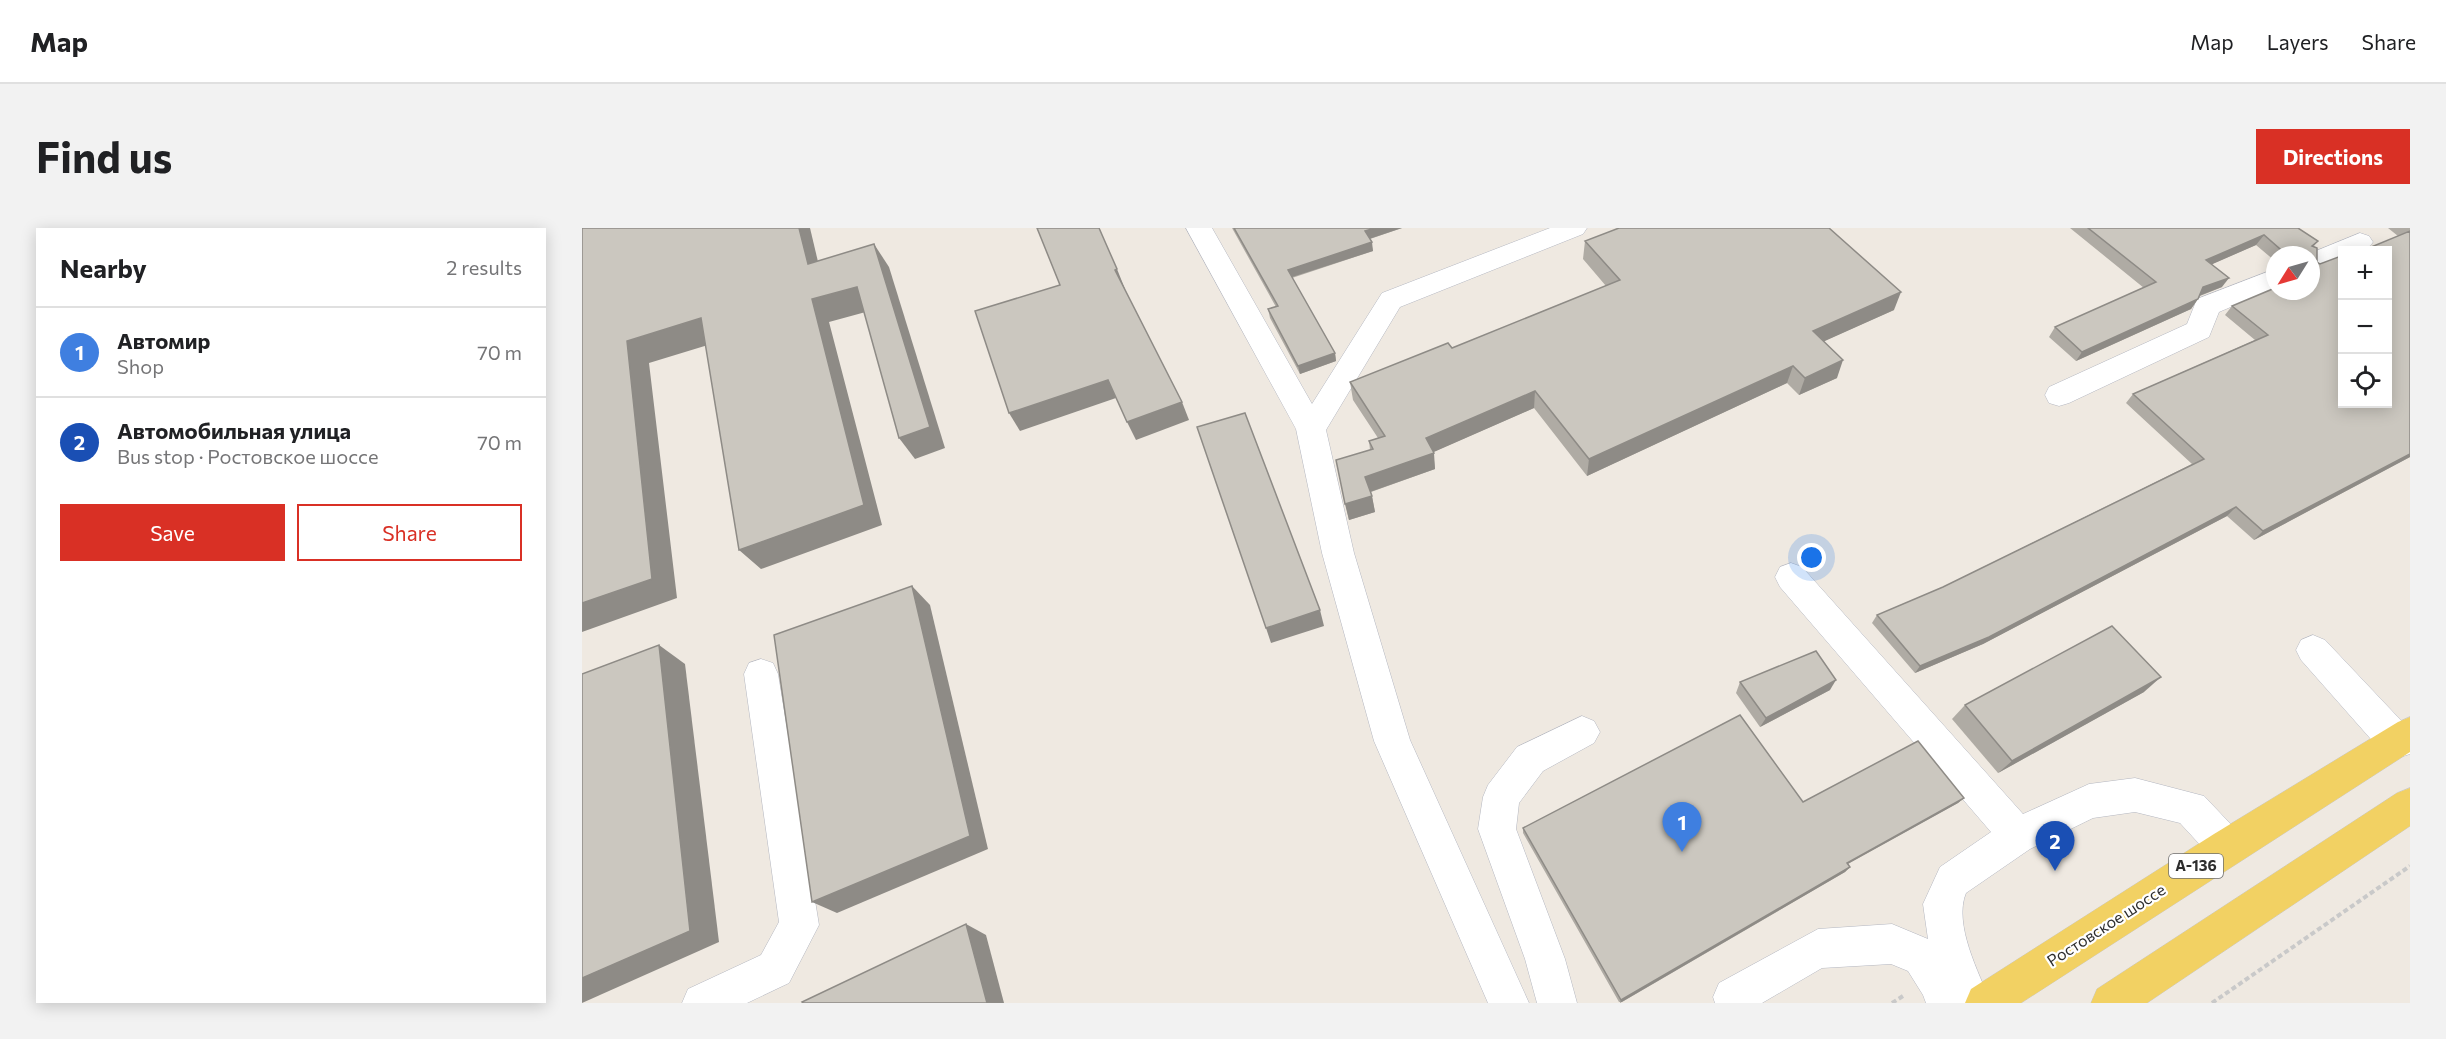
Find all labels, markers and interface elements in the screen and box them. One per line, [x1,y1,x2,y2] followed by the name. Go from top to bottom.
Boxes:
[30,24,88,58] text: Map
[2190,29,2234,54] text: Map
[2267,29,2329,54] text: Layers
[2362,29,2416,54] text: Share
[2256,129,2410,184] button: Directions
[36,130,172,182] text: Find us
[2266,246,2320,300] north arrow
[2338,246,2392,408] map controls
[2338,246,2392,300] button: +
[60,252,147,283] text: Nearby
[446,255,522,279] text: 2 results
[2338,300,2392,354] button: −
[117,327,210,354] text: Автомир
[75,340,84,364] text: 1
[477,340,522,364] text: 70 m
[117,354,164,378] text: Shop
[2338,354,2392,408] button: locate
[117,417,351,444] text: Автомобильная улица
[74,430,85,454] text: 2
[477,430,522,454] text: 70 m
[117,444,379,468] text: Bus stop · Ростовское шоссе
[60,504,285,561] button: Save
[297,504,522,561] button: Share
[1797,543,1826,572] your location
[1662,802,1702,852] pin: 1
[2036,822,2074,871] pin: 2
[2169,854,2223,878] road number: А-136
[2043,879,2168,970] street label: Ростовское шоссе

